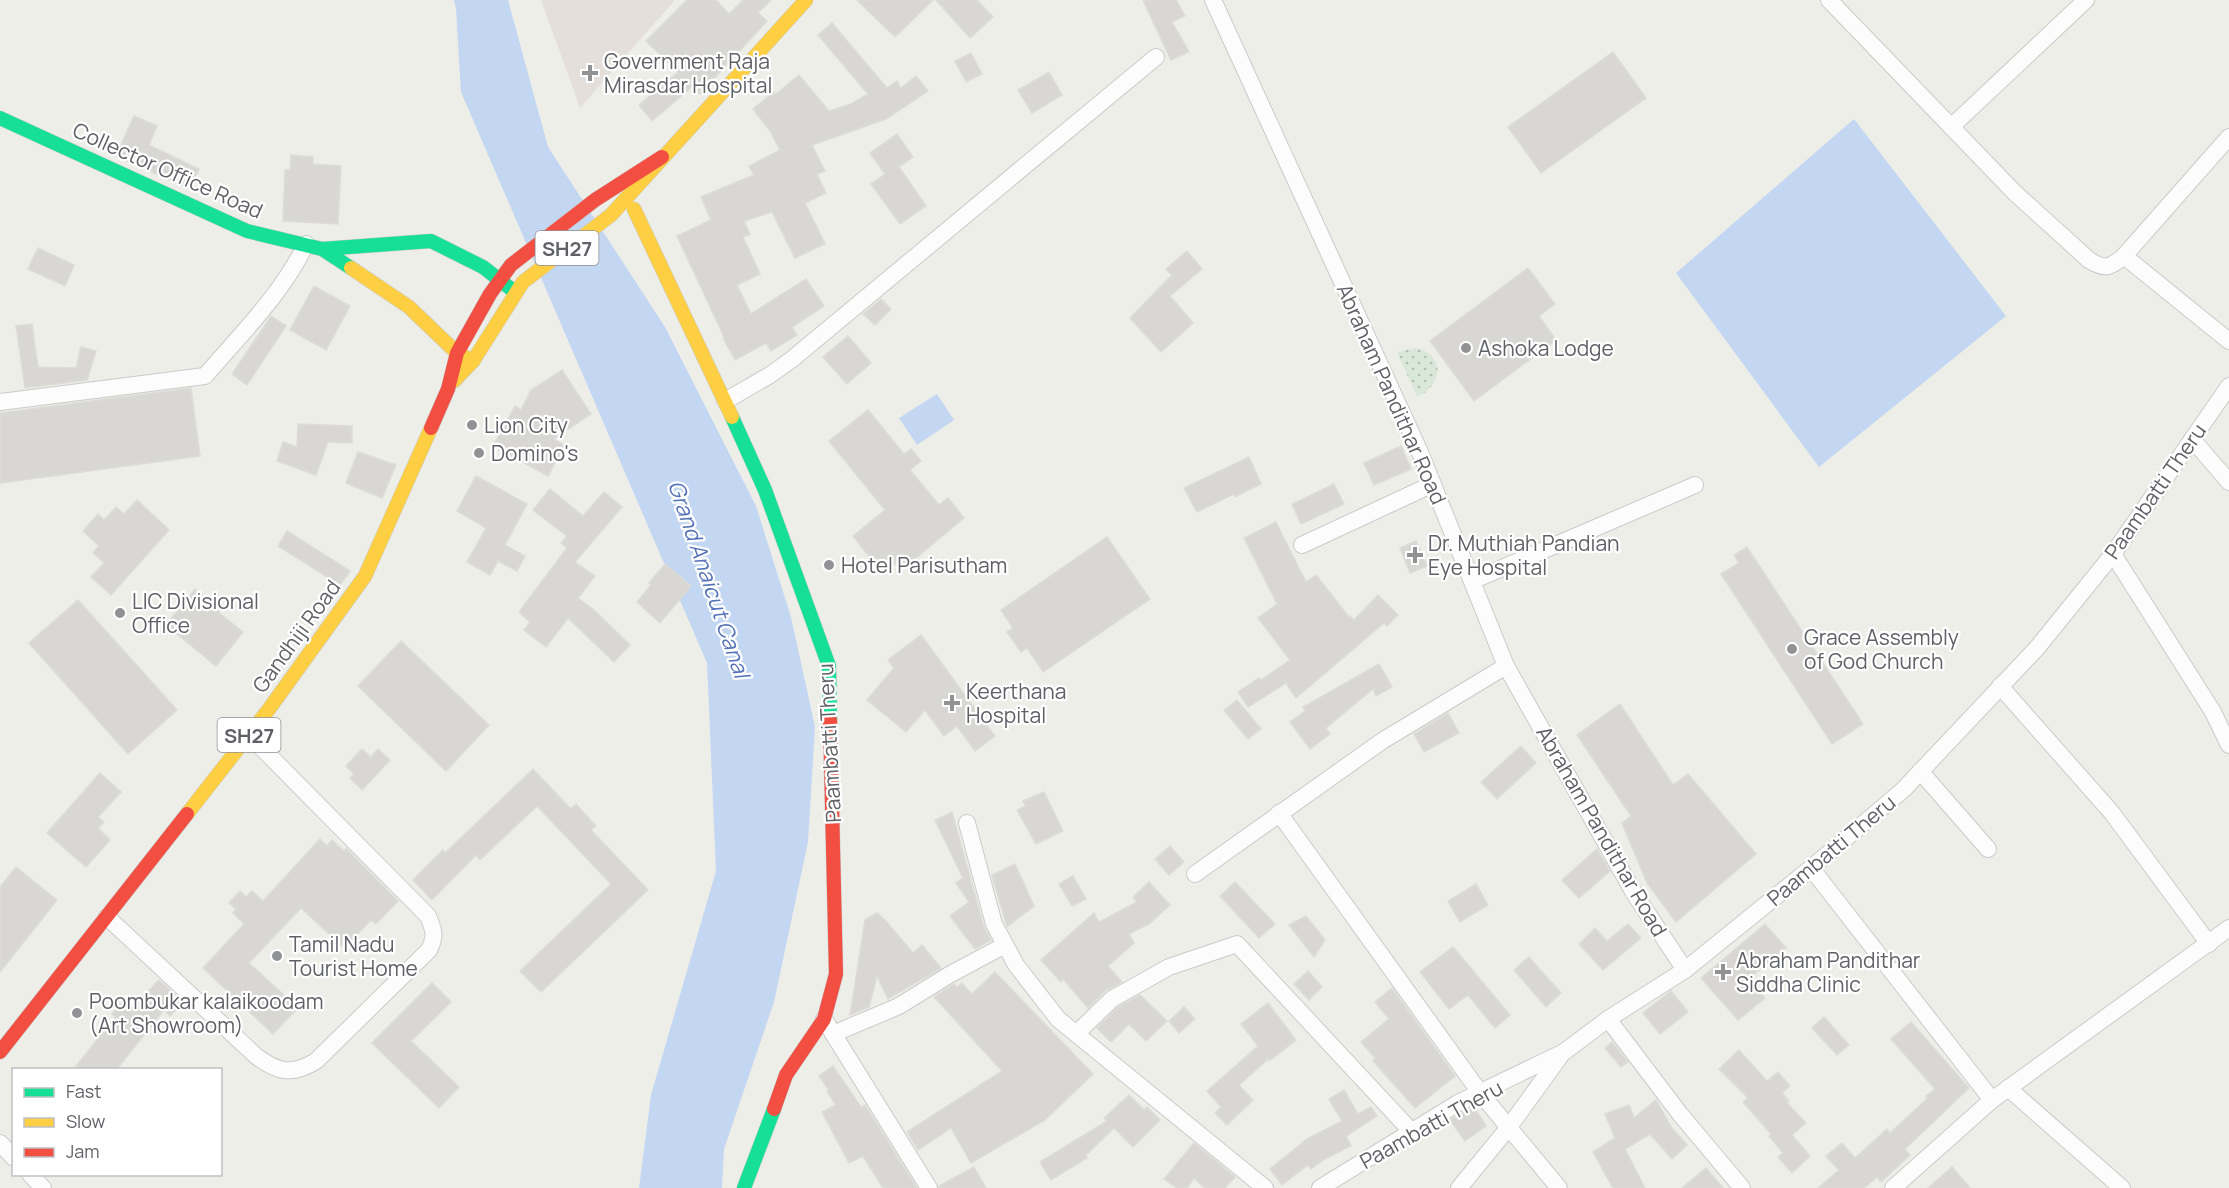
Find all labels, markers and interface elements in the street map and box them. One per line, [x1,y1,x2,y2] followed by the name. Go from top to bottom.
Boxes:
[604,47,772,99] place label: Government Raja Mirasdar Hospital
[581,64,599,82] marker: Government Raja Mirasdar Hospital
[69,115,267,225] street label: Collector Office Road
[536,231,598,265] road number: SH27
[1331,279,1453,509] street label: Abraham Pandithar Road
[1478,334,1614,362] place label: Ashoka Lodge
[1459,341,1473,355] marker: Ashoka Lodge
[484,411,568,439] place label: Lion City
[465,418,479,432] marker: Lion City
[2098,418,2212,564] street label: Paambatti Theru
[491,439,578,467] place label: Domino's
[472,446,486,460] marker: Domino's
[661,476,758,684] water label: Grand Anaicut Canal
[1428,529,1620,581] place label: Dr. Muthiah Pandian Eye Hospital
[1406,546,1424,564] marker: Dr. Muthiah Pandian Eye Hospital
[841,551,1007,579] place label: Hotel Parisutham
[822,558,836,572] marker: Hotel Parisutham
[246,574,346,698] street label: Gandhiji Road
[132,587,259,639] place label: LIC Divisional Office
[113,606,127,620] marker: LIC Divisional Office
[1804,623,1959,675] place label: Grace Assembly of God Church
[1785,642,1799,656] marker: Grace Assembly of God Church
[811,663,847,823] street label: Paambatti Theru
[966,677,1066,729] place label: Keerthana Hospital
[943,694,961,712] marker: Keerthana Hospital
[218,718,280,752] road number: SH27
[1530,721,1674,941] street label: Abraham Pandithar Road
[1761,788,1901,912] street label: Paambatti Theru
[289,930,418,982] place label: Tamil Nadu Tourist Home
[1736,946,1921,998] place label: Abraham Pandithar Siddha Clinic
[270,949,284,963] marker: Tamil Nadu Tourist Home
[1714,963,1732,981] marker: Abraham Pandithar Siddha Clinic
[89,987,324,1039] place label: Poombukar kalaikoodam (Art Showroom)
[70,1006,84,1020] marker: Poombukar kalaikoodam (Art Showroom)
[12,1068,222,1176] legend
[1354,1073,1508,1175] street label: Paambatti Theru
[66,1079,101,1103] text: Fast
[66,1109,106,1133] text: Slow
[66,1139,100,1163] text: Jam

